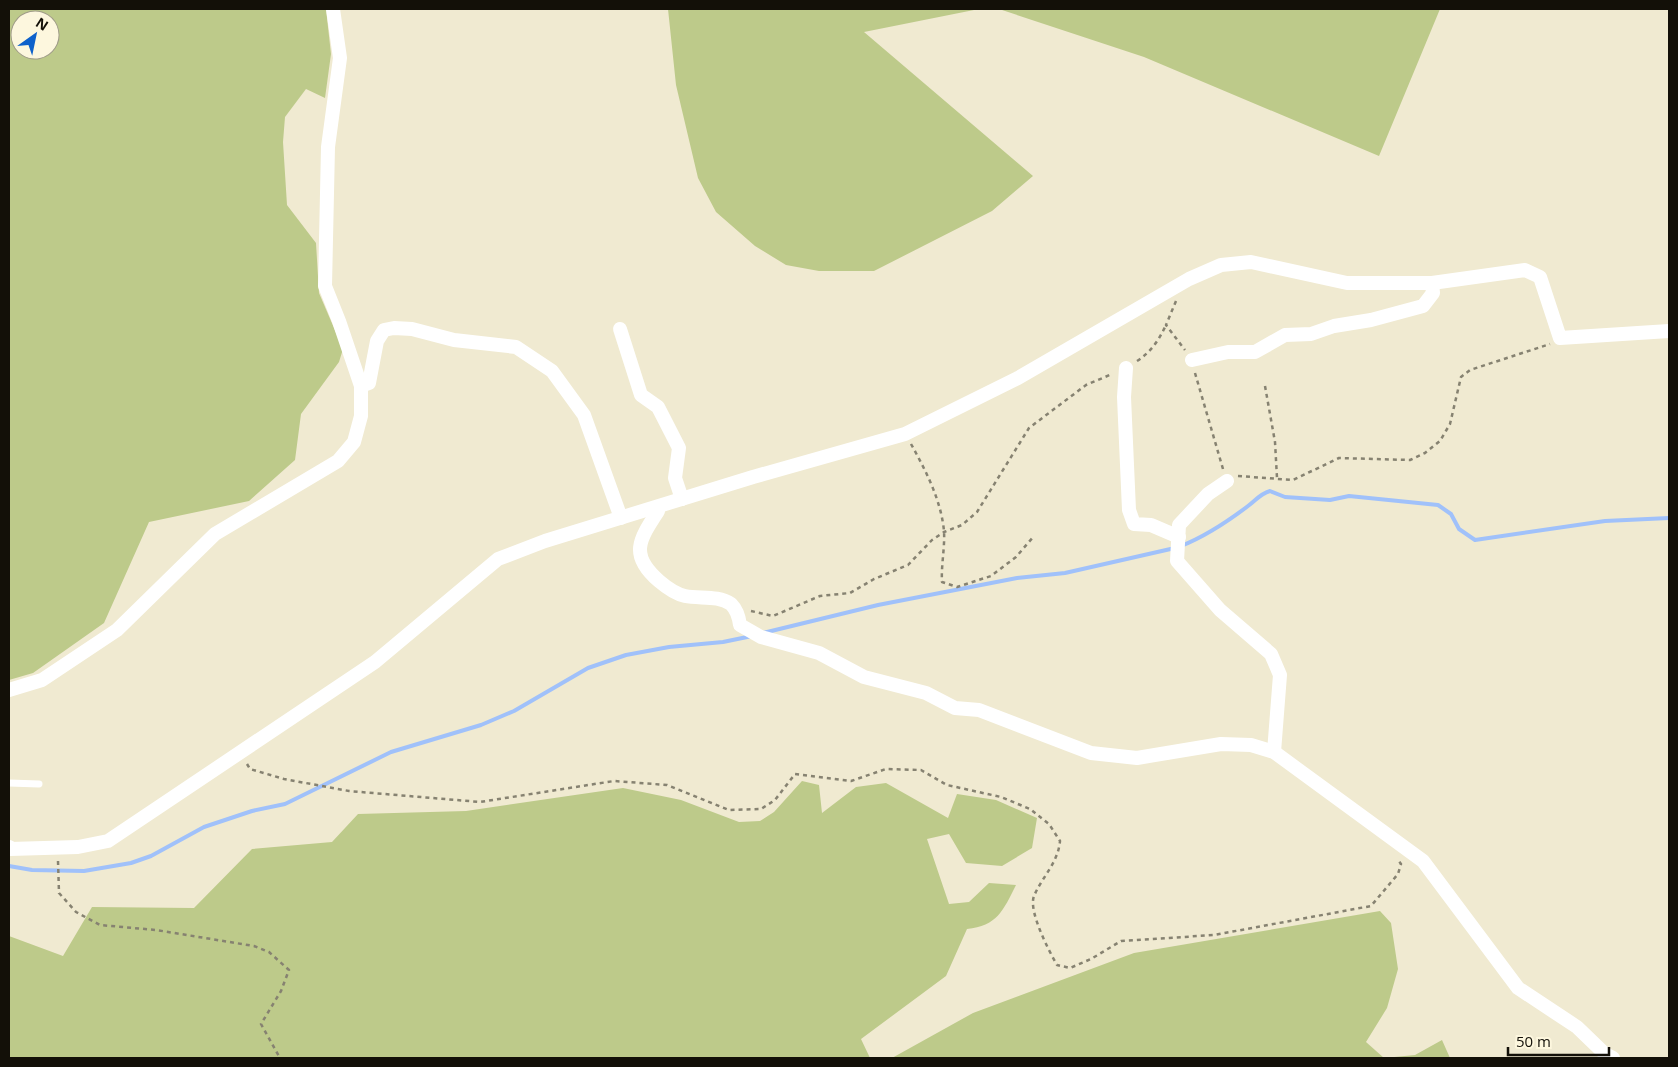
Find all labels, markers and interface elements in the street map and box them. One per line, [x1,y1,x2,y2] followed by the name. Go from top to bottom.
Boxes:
[10,10,60,60] north arrow
[32,13,52,35] text: N
[1508,1024,1609,1056] scale bar
[1516,1031,1551,1051] text: 50 m

